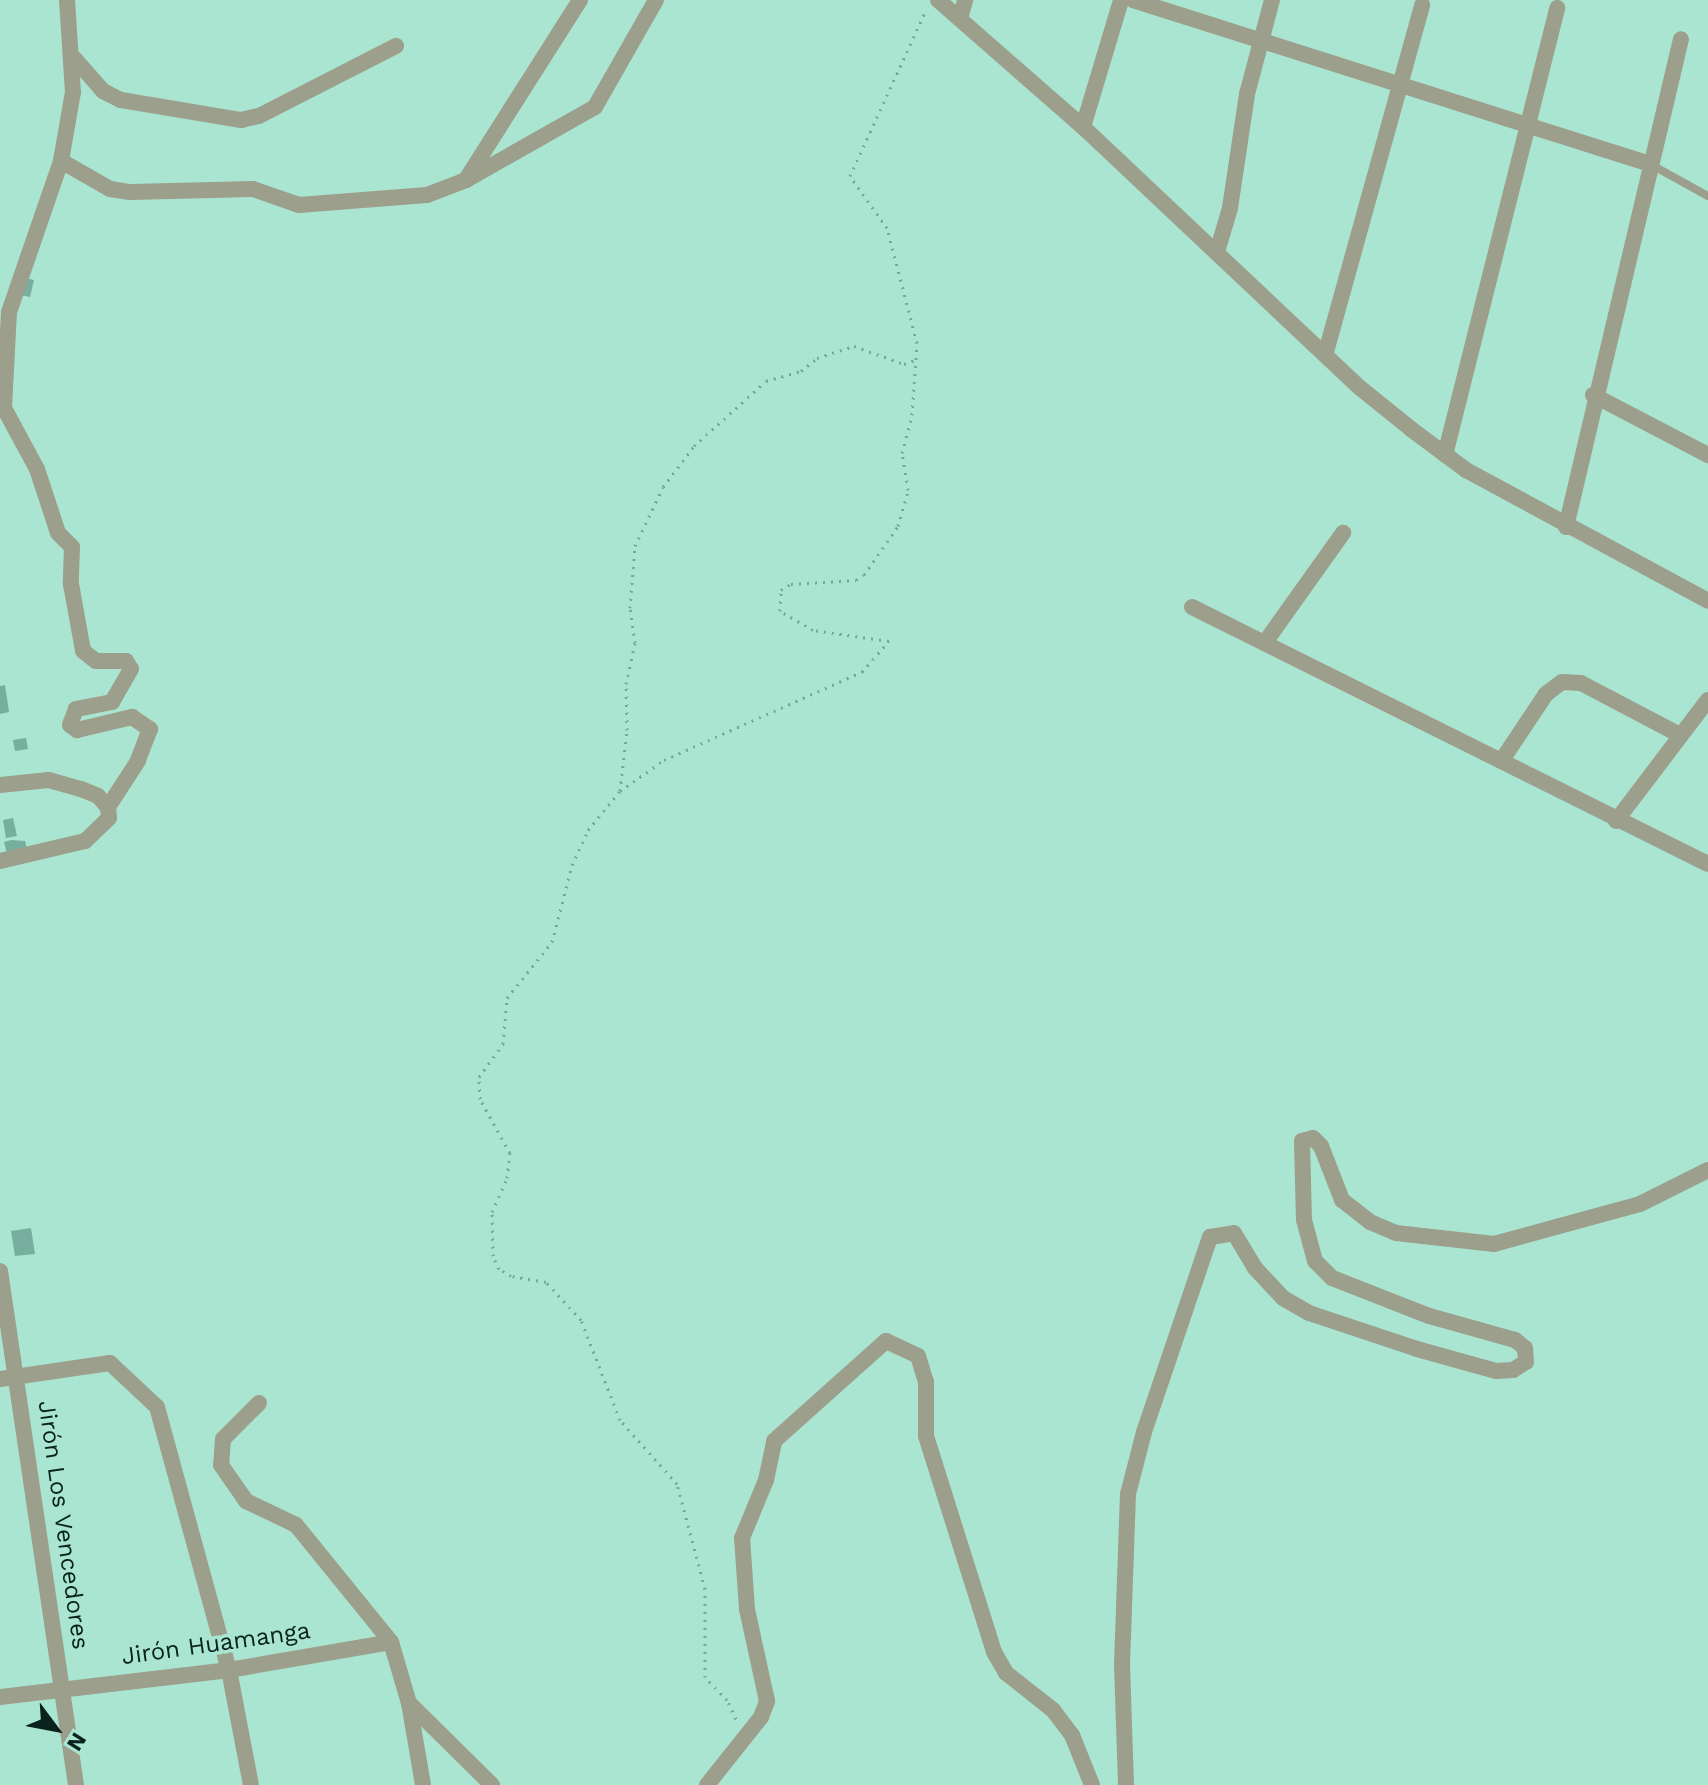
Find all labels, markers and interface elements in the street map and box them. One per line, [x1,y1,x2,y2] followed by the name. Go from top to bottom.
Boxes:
[31,1398,95,1652] street label: Jirón Los Vencedores
[120,1617,312,1671] street label: Jirón Huamanga
[16,1689,96,1769] north arrow
[62,1728,92,1756] text: N

